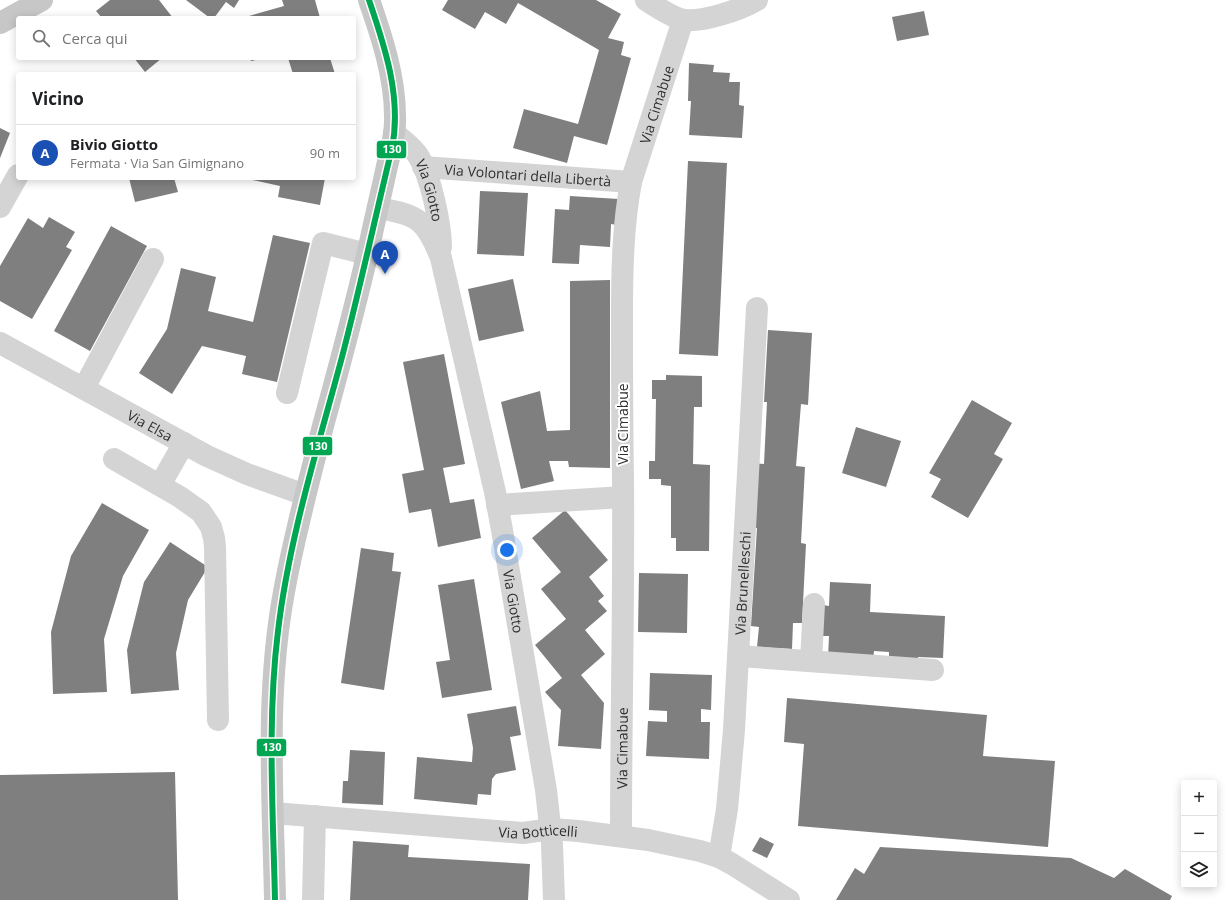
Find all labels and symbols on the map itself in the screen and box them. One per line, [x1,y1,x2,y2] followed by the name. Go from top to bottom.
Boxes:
[634,63,677,146] street label: Via Cimabue
[376,140,407,159] line badge: 130
[383,141,401,156] text: 130
[412,156,448,223] street label: Via Giotto
[444,159,612,190] street label: Via Volontari della Libertà
[372,241,398,274] pin: A
[613,383,632,465] street label: Via Cimabue
[124,405,176,445] street label: Via Elsa
[302,436,333,456] line badge: 130
[309,438,327,453] text: 130
[730,531,754,635] street label: Via Brunelleschi
[497,540,517,560] your location
[499,568,529,634] street label: Via Giotto
[612,707,631,789] street label: Via Cimabue
[256,738,287,757] line badge: 130
[263,739,281,754] text: 130
[498,819,578,843] street label: Via Botticelli

